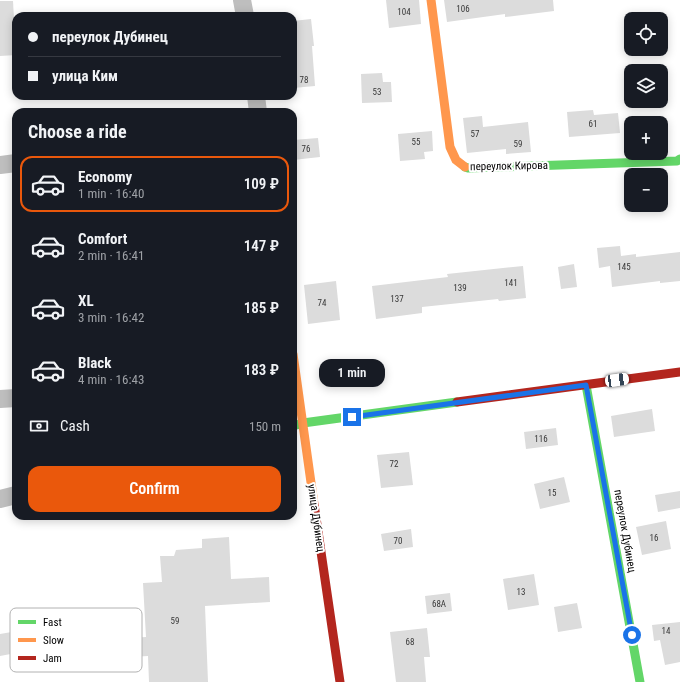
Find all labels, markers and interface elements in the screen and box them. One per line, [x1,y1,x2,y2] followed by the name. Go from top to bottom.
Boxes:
[456,4,470,14] house number: 106
[397,7,411,17] house number: 104
[624,12,668,212] map controls
[624,12,668,56] button: locate
[52,28,168,46] text: переулок Дубинец
[624,64,668,108] button: layers
[52,67,118,85] text: улица Ким
[300,75,308,85] house number: 78
[373,87,381,97] house number: 53
[624,116,668,160] button: +
[589,119,597,129] house number: 61
[28,121,127,142] text: Choose a ride
[471,129,480,139] house number: 57
[412,137,421,147] house number: 55
[514,139,522,149] house number: 59
[302,144,310,154] house number: 76
[470,159,548,173] street label: переулок Кирова
[30,166,66,202] icon: car
[78,168,132,186] text: Economy
[624,168,668,212] button: −
[244,175,279,193] text: 109 ₽
[78,186,144,201] text: 1 min · 16:40
[30,228,66,264] icon: car
[78,230,127,248] text: Comfort
[244,237,279,255] text: 147 ₽
[78,248,144,263] text: 2 min · 16:41
[617,262,631,272] house number: 145
[504,278,518,288] house number: 141
[453,283,467,293] house number: 139
[30,290,66,326] icon: car
[78,292,94,310] text: XL
[390,294,404,304] house number: 137
[318,298,327,308] house number: 74
[244,299,279,317] text: 185 ₽
[78,310,144,325] text: 3 min · 16:42
[30,352,66,388] icon: car
[78,354,111,372] text: Black
[319,359,385,387] callout: 1 min
[244,361,279,379] text: 183 ₽
[338,365,366,380] text: 1 min
[78,372,144,387] text: 4 min · 16:43
[604,372,630,388] car
[343,408,361,426] route end
[28,415,50,437] icon: cash
[60,417,90,435] text: Cash
[249,419,281,434] text: 150 m
[534,434,548,444] house number: 116
[390,459,399,469] house number: 72
[28,466,281,512] button: Confirm
[305,483,327,553] street label: улица Дубинец
[548,488,557,498] house number: 15
[611,489,639,574] street label: переулок Дубинец
[650,533,658,543] house number: 16
[394,536,402,546] house number: 70
[517,587,525,597] house number: 13
[432,599,446,609] house number: 68А
[10,608,142,672] legend
[43,616,62,629] text: Fast
[171,616,179,626] house number: 59
[623,626,641,644] route start
[662,626,671,636] house number: 14
[43,634,64,647] text: Slow
[406,637,414,647] house number: 68
[43,652,62,665] text: Jam

